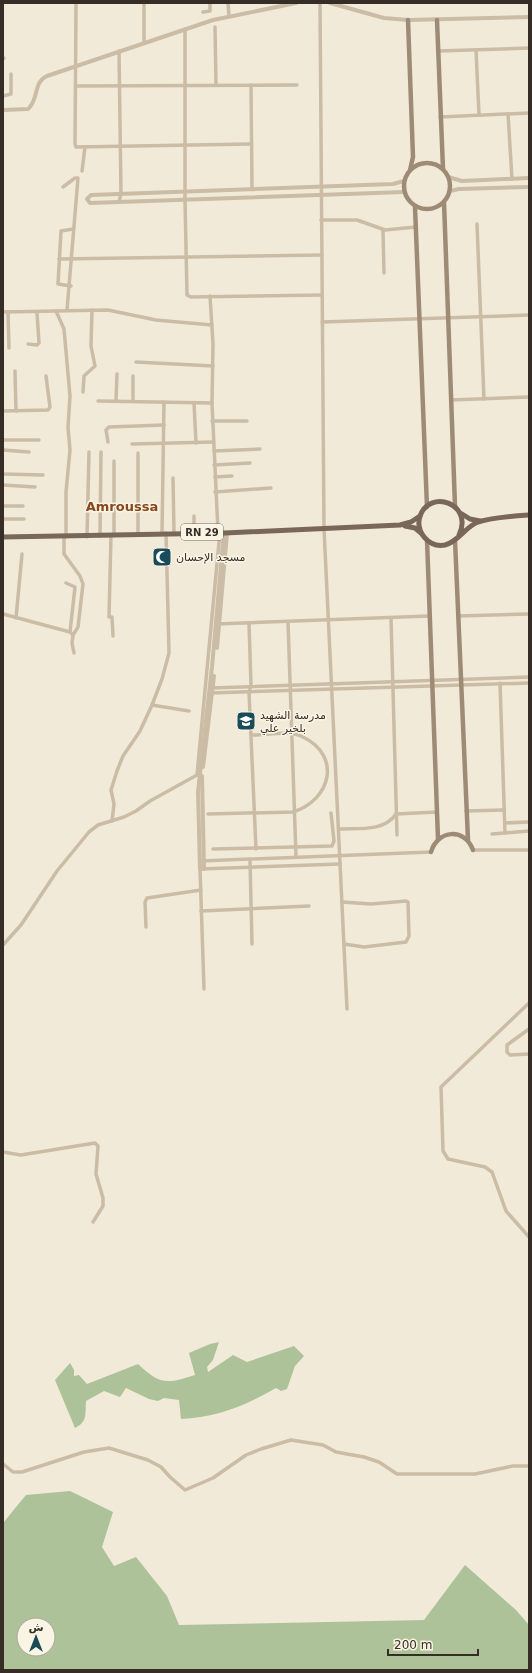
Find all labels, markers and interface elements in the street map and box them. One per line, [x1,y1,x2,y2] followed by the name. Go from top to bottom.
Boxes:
[86,499,158,514] district label: Amroussa
[181,524,223,540] road number: RN 29
[151,546,173,568] mosque icon: مسجد الإحسان
[176,551,246,564] place label: مسجد الإحسان
[260,709,326,735] place label: مدرسة الشهيد بلخير علي
[235,710,257,732] school or university icon: مدرسة الشهيد بلخير علي
[16,1617,56,1657] north arrow
[28,1621,44,1634] text: ش
[388,1631,478,1657] scale bar
[394,1638,432,1652] text: 200 m

